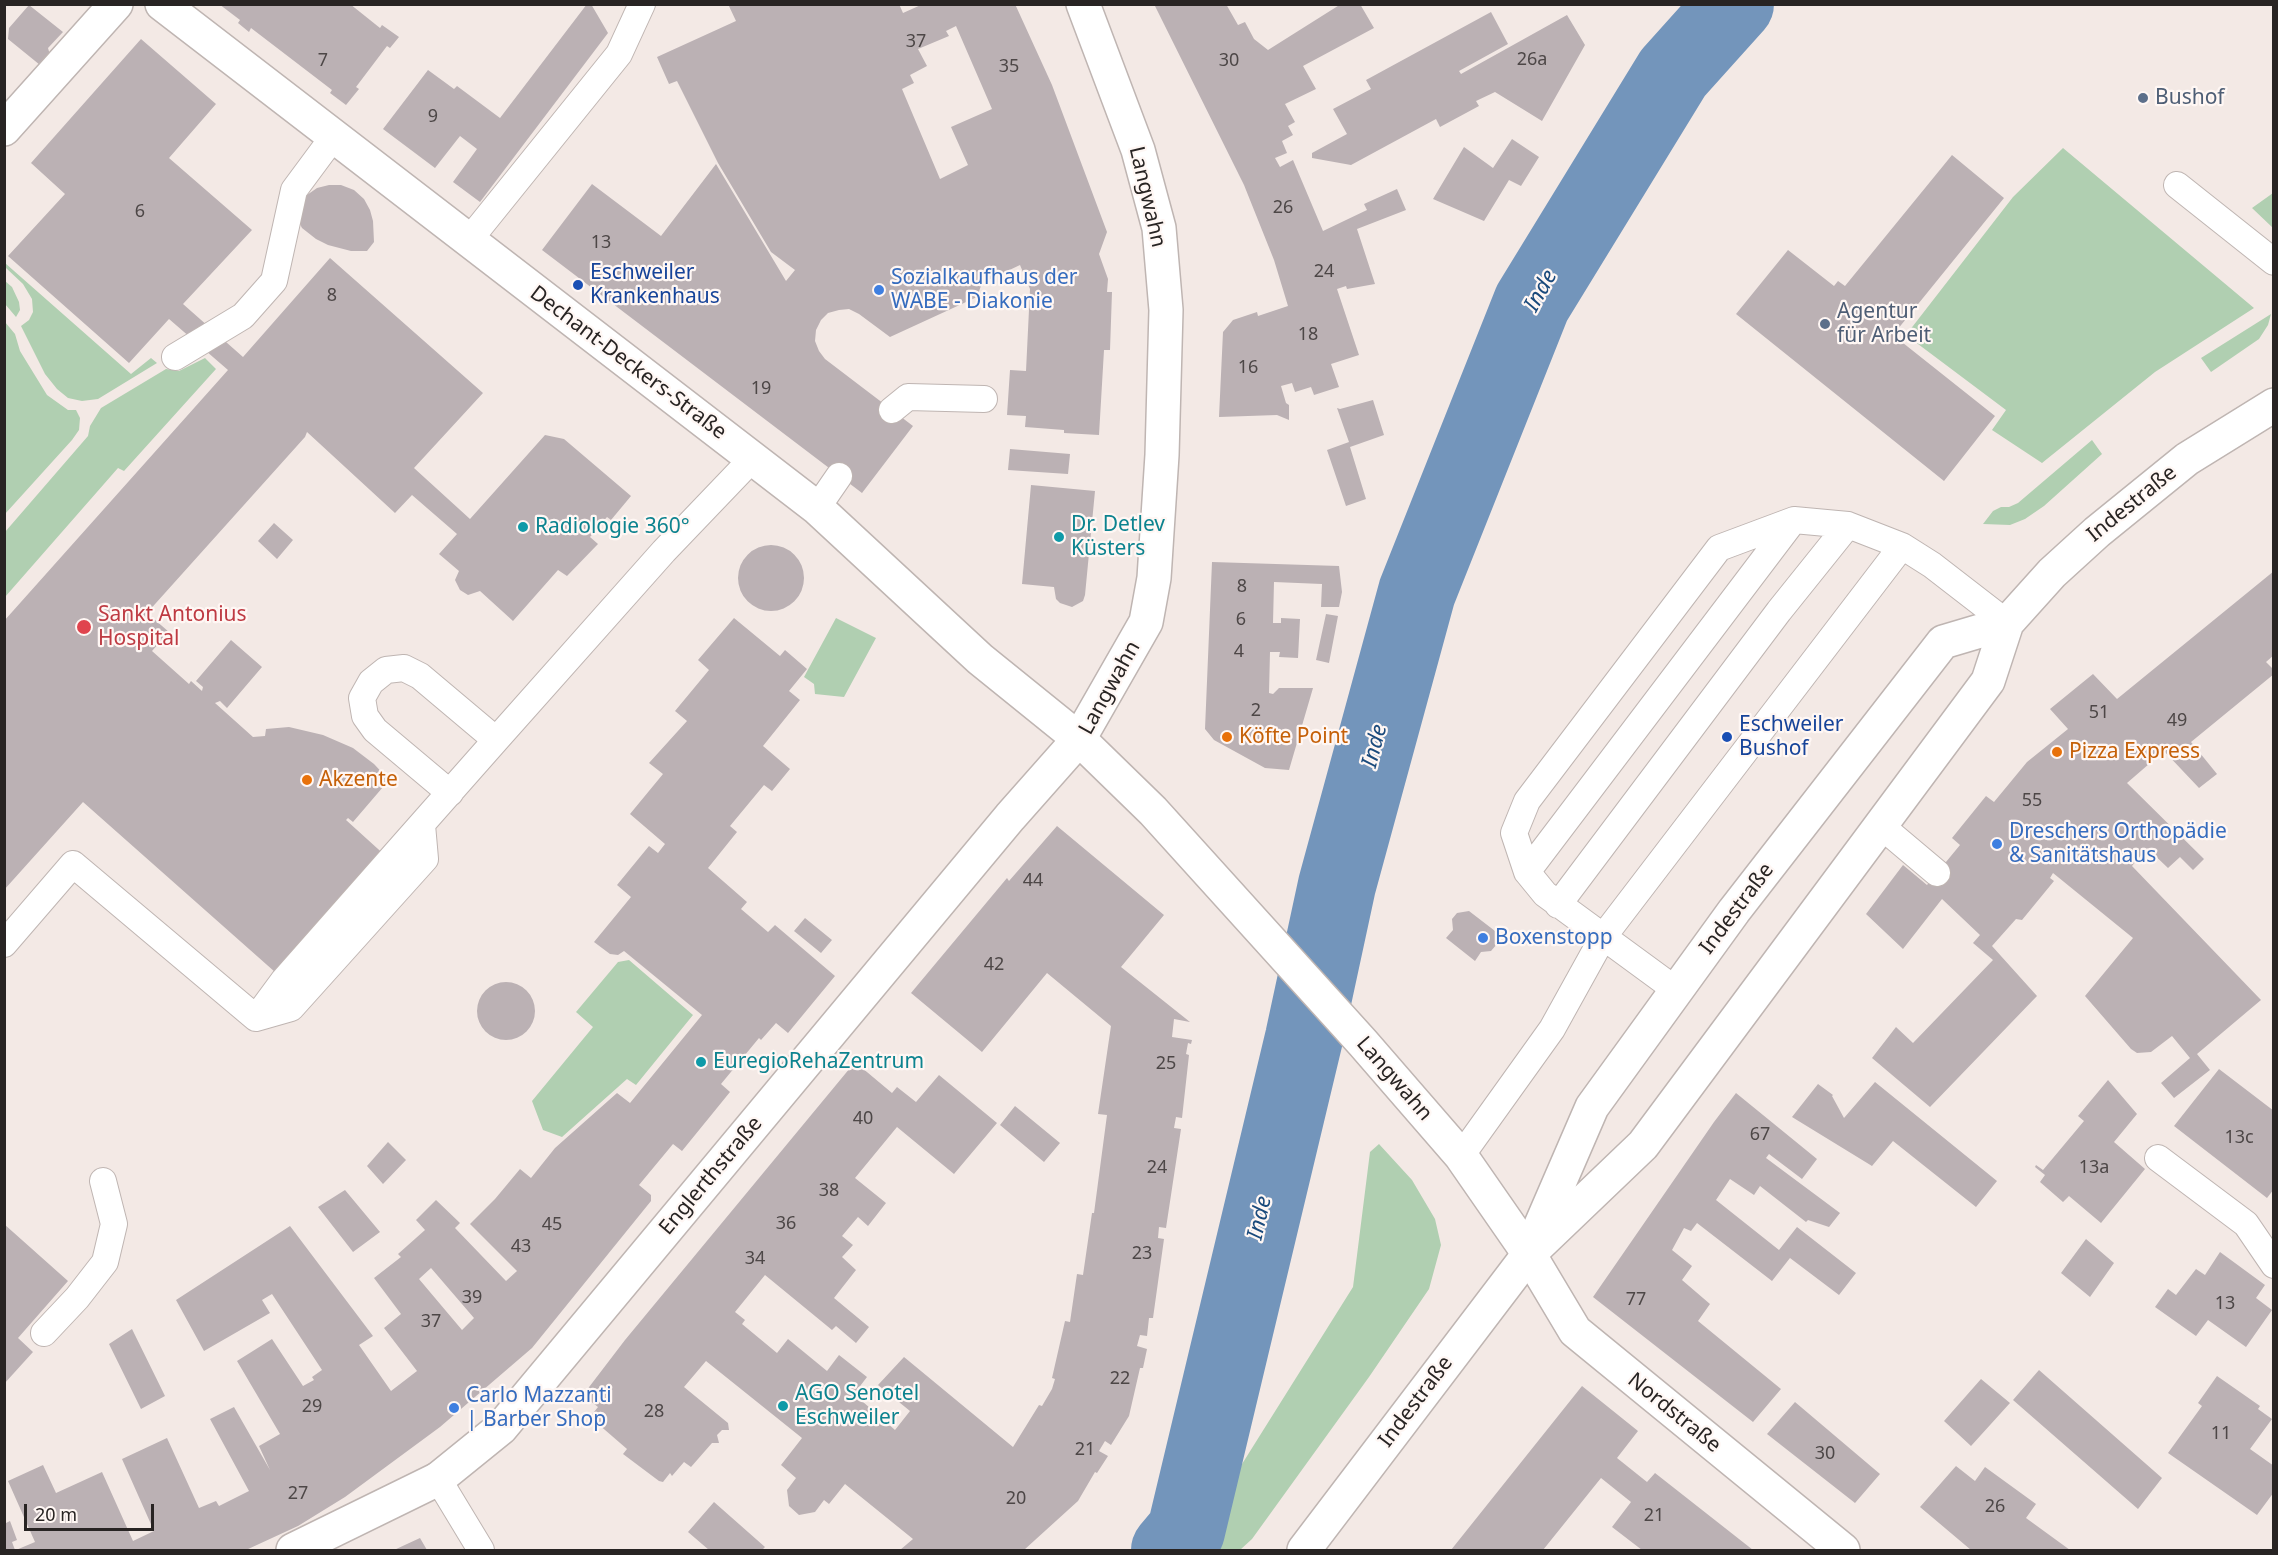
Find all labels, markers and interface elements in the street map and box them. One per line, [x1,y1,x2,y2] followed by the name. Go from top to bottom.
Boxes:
[906,31,926,53] house number: 37
[1517,49,1547,71] house number: 26a
[318,50,328,72] house number: 7
[1219,50,1239,72] house number: 30
[999,56,1019,78] house number: 35
[2155,85,2225,111] place label: Bushof
[2136,91,2150,105] marker: Bushof
[428,106,438,128] house number: 9
[1123,144,1171,250] street label: Langwahn
[1273,197,1293,219] house number: 26
[135,201,145,223] house number: 6
[591,232,611,254] house number: 13
[590,260,720,310] place label: Eschweiler Krankenhaus
[1314,261,1334,283] house number: 24
[891,265,1077,315] place label: Sozialkaufhaus der WABE - Diakonie
[1519,266,1563,316] water label: Inde
[571,278,585,292] marker: Eschweiler Krankenhaus
[525,281,731,445] street label: Dechant-Deckers-Straße
[872,283,886,297] marker: Sozialkaufhaus der WABE - Diakonie
[327,285,337,307] house number: 8
[1837,299,1931,349] place label: Agentur für Arbeit
[1818,317,1832,331] marker: Agentur für Arbeit
[1298,324,1318,346] house number: 18
[1238,357,1258,379] house number: 16
[751,378,771,400] house number: 19
[2082,460,2182,548] street label: Indestraße
[1071,512,1165,562] place label: Dr. Detlev Küsters
[535,514,690,540] place label: Radiologie 360°
[516,520,530,534] marker: Radiologie 360°
[1052,530,1066,544] marker: Dr. Detlev Küsters
[1237,576,1247,598] house number: 8
[98,602,247,652] place label: Sankt Antonius Hospital
[1236,609,1246,631] house number: 6
[75,618,93,636] marker: Sankt Antonius Hospital
[1074,637,1146,739] street label: Langwahn
[1234,641,1244,663] house number: 4
[1251,700,1261,722] house number: 2
[2089,702,2109,724] house number: 51
[2167,710,2187,732] house number: 49
[1739,712,1843,762] place label: Eschweiler Bushof
[1357,722,1393,770] water label: Inde
[1239,724,1348,750] place label: Köfte Point
[1220,730,1234,744] marker: Köfte Point
[1720,730,1734,744] marker: Eschweiler Bushof
[2069,739,2200,765] place label: Pizza Express
[2050,745,2064,759] marker: Pizza Express
[319,767,398,793] place label: Akzente
[300,773,314,787] marker: Akzente
[2022,790,2042,812] house number: 55
[2009,819,2227,869] place label: Dreschers Orthopädie & Sanitätshaus
[1990,837,2004,851] marker: Dreschers Orthopädie & Sanitätshaus
[1695,858,1779,960] street label: Indestraße
[1023,870,1043,892] house number: 44
[1495,925,1613,951] place label: Boxenstopp
[1476,931,1490,945] marker: Boxenstopp
[984,954,1004,976] house number: 42
[1351,1032,1437,1126] street label: Langwahn
[713,1049,924,1075] place label: EuregioRehaZentrum
[1156,1053,1176,1075] house number: 25
[694,1055,708,1069] marker: EuregioRehaZentrum
[853,1108,873,1130] house number: 40
[654,1112,768,1240] street label: Englerthstraße
[1750,1124,1770,1146] house number: 67
[2224,1127,2254,1149] house number: 13c
[1147,1157,1167,1179] house number: 24
[2079,1157,2109,1179] house number: 13a
[819,1180,839,1202] house number: 38
[1242,1194,1278,1242] water label: Inde
[776,1213,796,1235] house number: 36
[542,1214,562,1236] house number: 45
[511,1236,531,1258] house number: 43
[1132,1243,1152,1265] house number: 23
[745,1248,765,1270] house number: 34
[462,1287,482,1309] house number: 39
[1626,1289,1646,1311] house number: 77
[2215,1293,2235,1315] house number: 13
[421,1311,441,1333] house number: 37
[1374,1351,1458,1453] street label: Indestraße
[1110,1368,1130,1390] house number: 22
[1622,1368,1726,1458] street label: Nordstraße
[795,1381,919,1431] place label: AGO Senotel Eschweiler
[466,1383,612,1433] place label: Carlo Mazzanti | Barber Shop
[302,1396,322,1418] house number: 29
[776,1399,790,1413] marker: AGO Senotel Eschweiler
[447,1401,461,1415] marker: Carlo Mazzanti | Barber Shop
[644,1401,664,1423] house number: 28
[2211,1423,2231,1445] house number: 11
[1075,1439,1095,1461] house number: 21
[1815,1443,1835,1465] house number: 30
[288,1483,308,1505] house number: 27
[1006,1488,1026,1510] house number: 20
[27,1492,158,1530] scale bar
[1985,1496,2005,1518] house number: 26
[35,1502,77,1526] text: 20 m
[1644,1505,1664,1527] house number: 21

